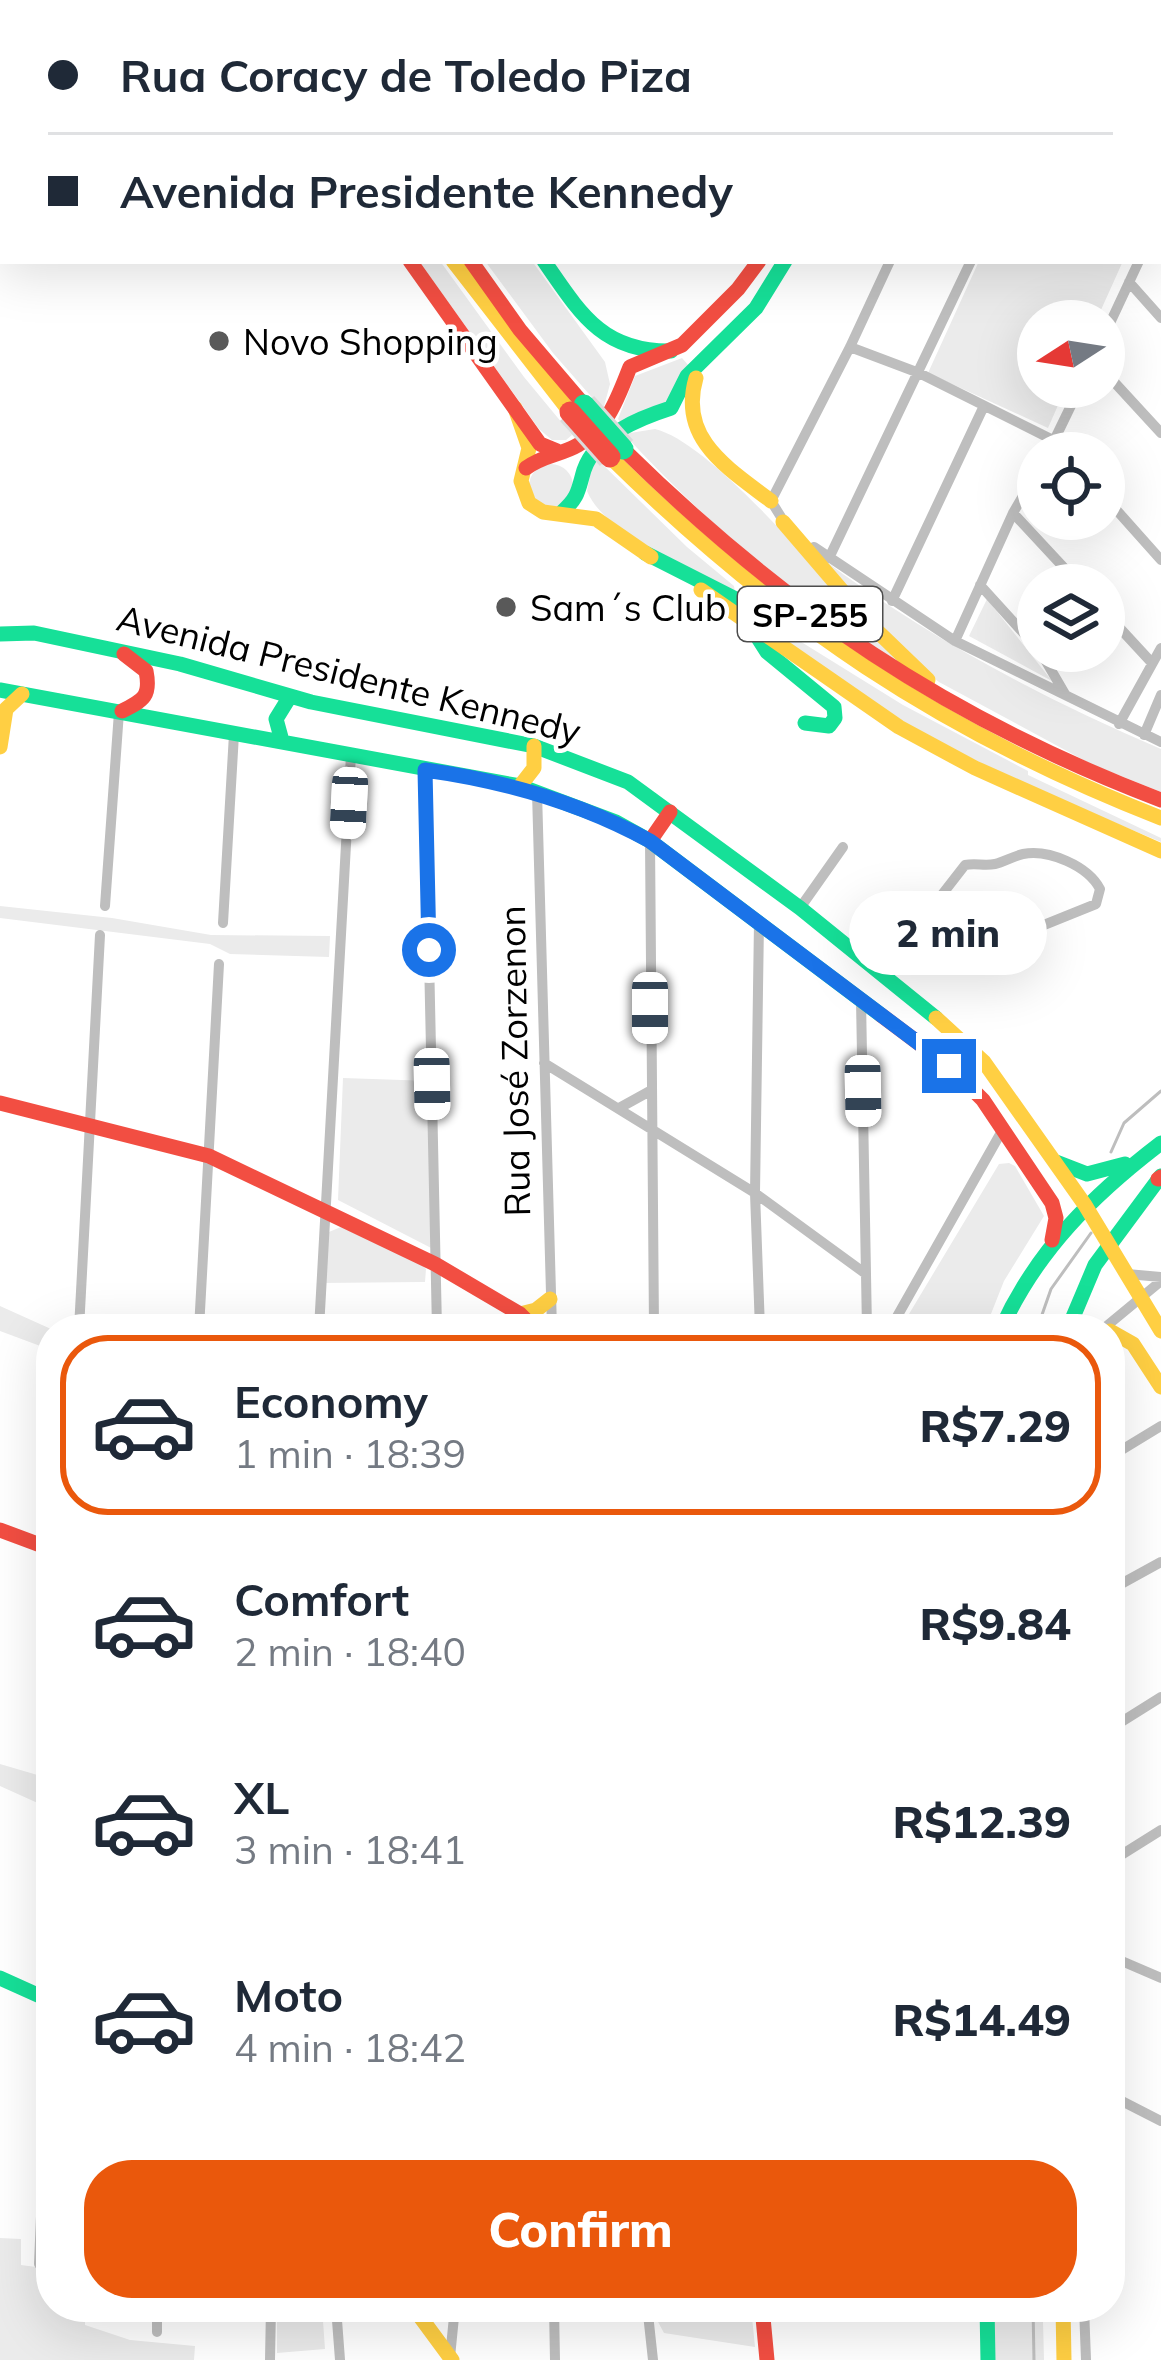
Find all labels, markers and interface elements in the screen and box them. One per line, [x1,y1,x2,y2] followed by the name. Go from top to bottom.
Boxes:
[120,47,692,103] text: Rua Coracy de Toledo Piza
[120,163,733,219] text: Avenida Presidente Kennedy
[1017,300,1125,408] north arrow
[1017,300,1125,672] map controls
[243,319,498,364] place label: Novo Shopping
[206,328,232,354] marker: Novo Shopping
[1017,432,1125,540] button: locate
[1017,564,1125,672] button: layers
[530,585,726,630] place label: Sam´s Club
[738,587,882,641] road number: SP-255
[493,594,519,620] marker: Sam´s Club
[112,595,586,753] street label: Avenida Presidente Kennedy
[329,766,369,840] car
[850,892,1048,976] callout: 2 min
[489,905,539,1217] street label: Rua José Zorzenon
[896,908,1000,957] text: 2 min
[402,923,456,977] route start
[632,972,668,1044] car
[922,1039,976,1093] route end
[413,1048,451,1120] car
[844,1055,882,1127] car
[90,1371,198,1479] icon: car
[234,1373,428,1429] text: Economy
[919,1397,1071,1453] text: R$7.29
[234,1429,466,1478] text: 1 min · 18:39
[90,1569,198,1677] icon: car
[234,1571,409,1627] text: Comfort
[919,1595,1071,1651] text: R$9.84
[234,1627,466,1676] text: 2 min · 18:40
[90,1767,198,1875] icon: car
[234,1769,289,1825] text: XL
[892,1793,1071,1849] text: R$12.39
[234,1825,466,1874] text: 3 min · 18:41
[90,1965,198,2073] icon: car
[234,1967,343,2023] text: Moto
[892,1991,1071,2047] text: R$14.49
[234,2023,466,2072] text: 4 min · 18:42
[84,2160,1077,2298] button: Confirm

